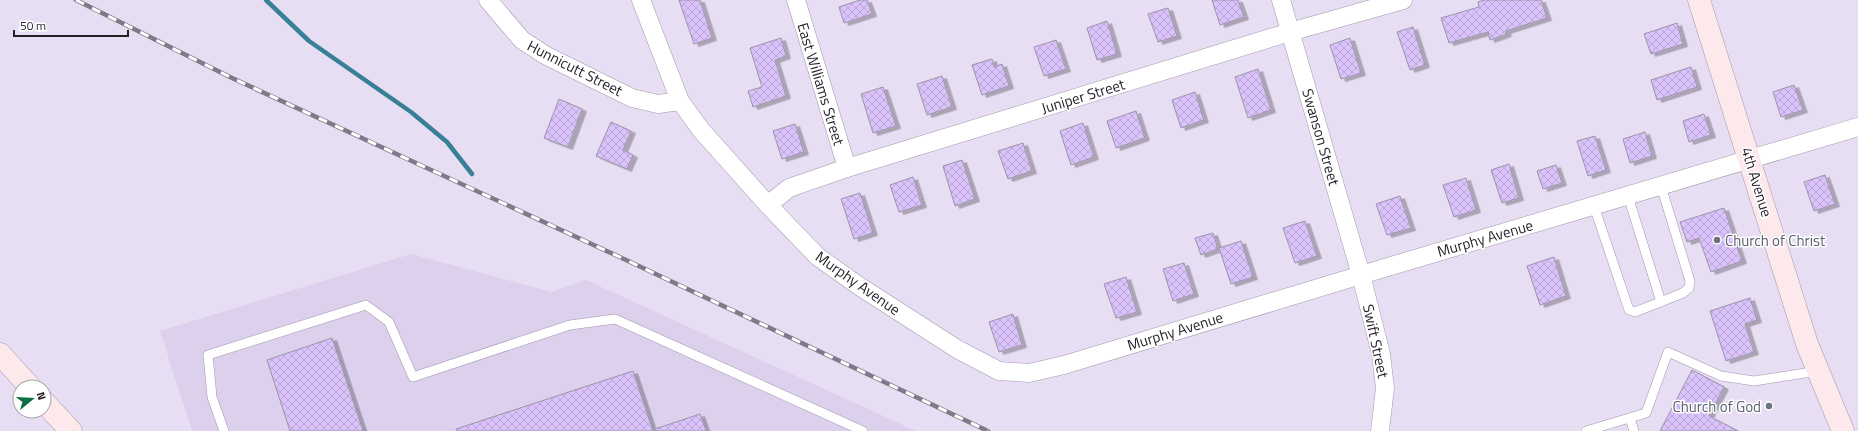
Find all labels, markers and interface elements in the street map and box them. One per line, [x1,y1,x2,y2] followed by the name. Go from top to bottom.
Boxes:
[14,12,128,38] scale bar
[20,16,46,35] text: 50 m
[791,20,851,149] street label: East Williams Street
[523,34,627,102] street label: Hunnicutt Street
[1038,72,1128,120] street label: Juniper Street
[1296,86,1346,189] street label: Swanson Street
[1735,144,1779,220] street label: 4th Avenue
[1434,213,1536,263] street label: Murphy Avenue
[1725,229,1826,252] place label: Church of Christ
[1712,235,1722,245] marker: Church of Christ
[811,245,905,321] street label: Murphy Avenue
[1357,302,1395,381] street label: Swift Street
[1124,306,1226,356] street label: Murphy Avenue
[12,379,52,419] north arrow
[33,390,50,402] text: N
[1673,395,1761,418] place label: Church of God
[1764,401,1774,411] marker: Church of God

